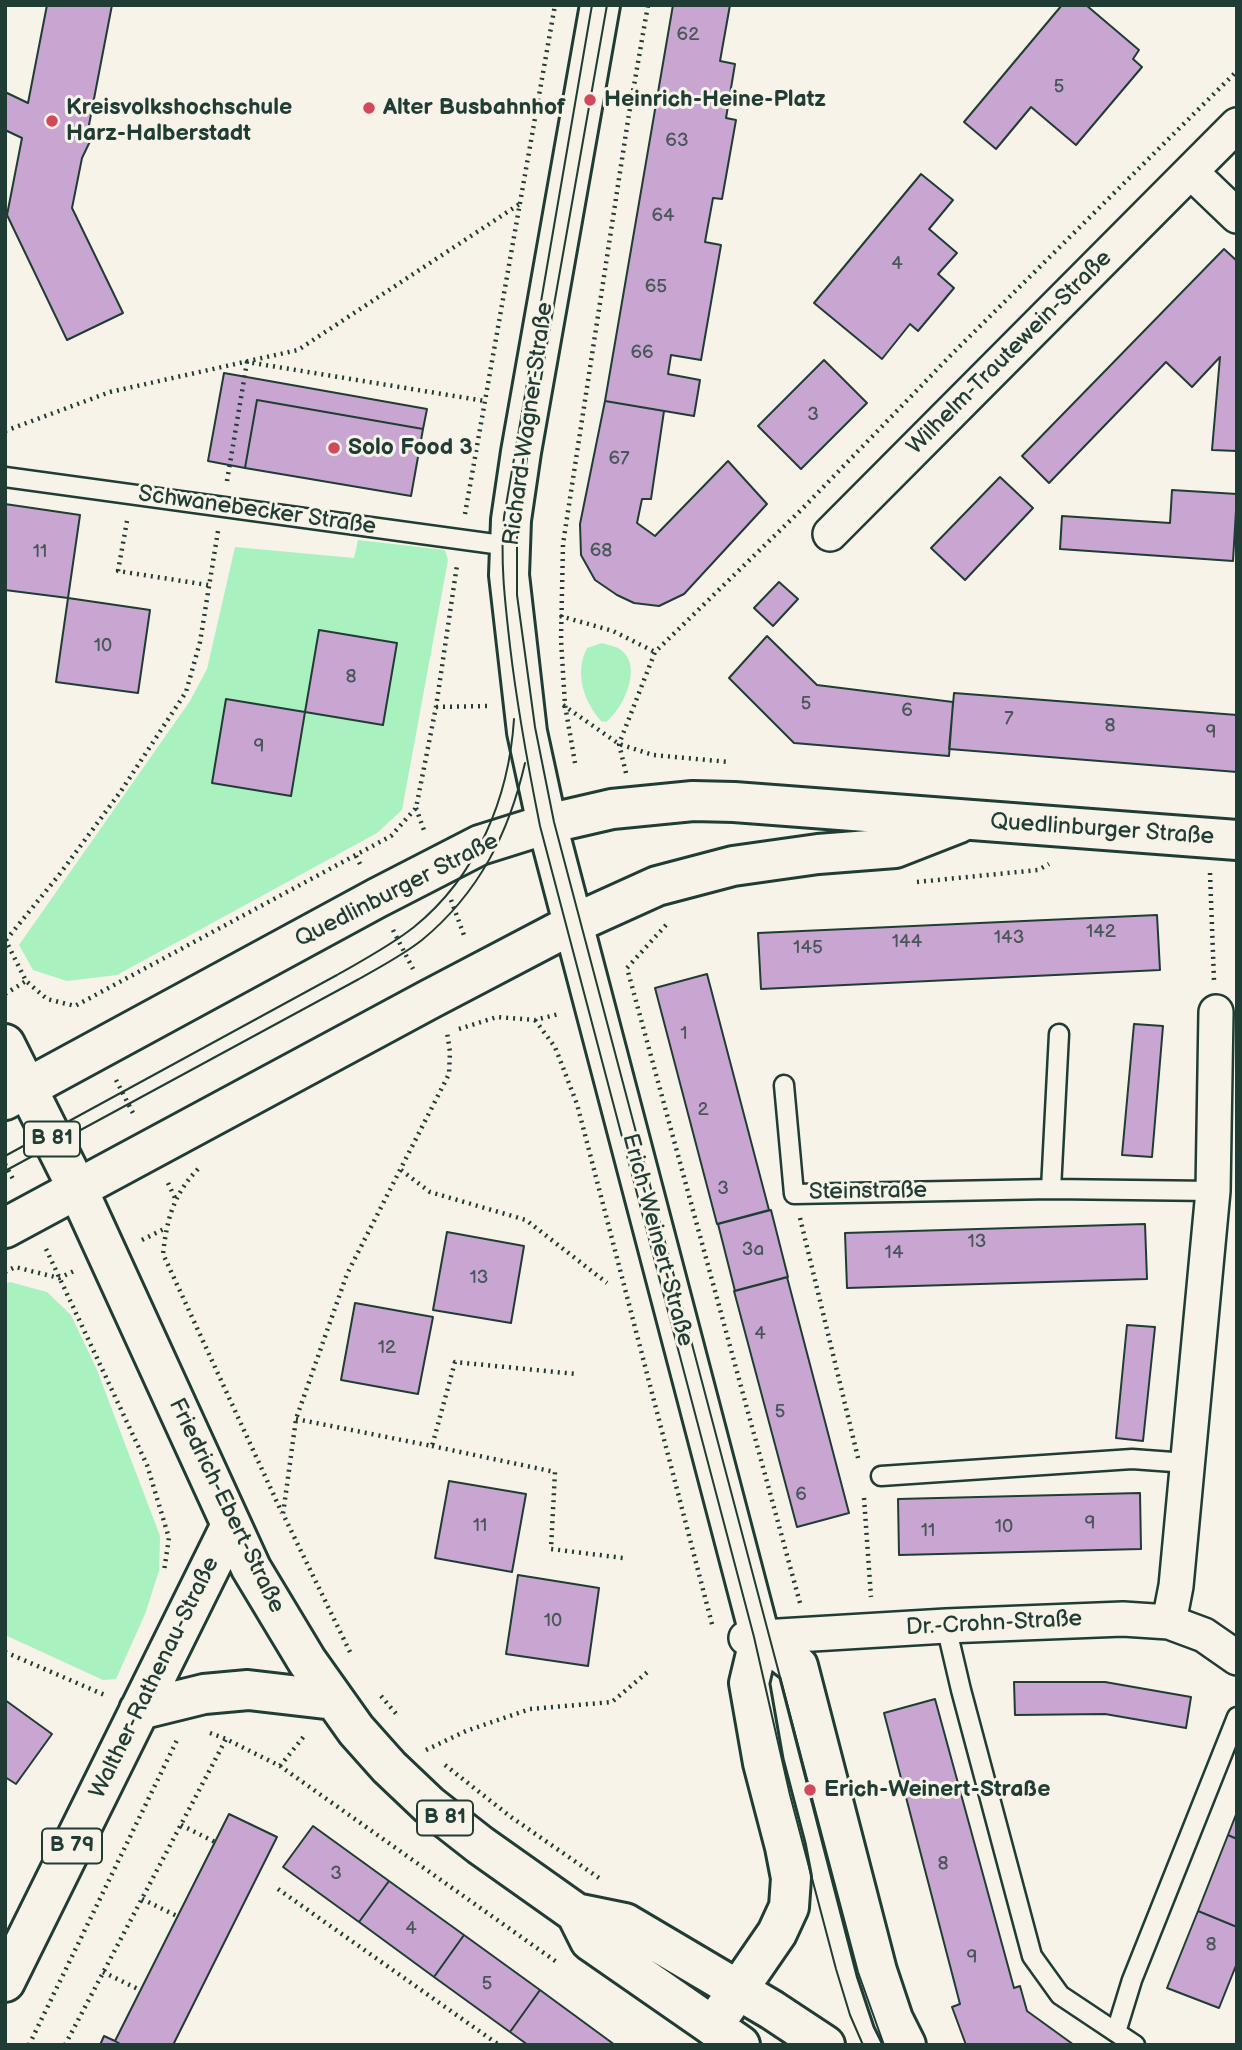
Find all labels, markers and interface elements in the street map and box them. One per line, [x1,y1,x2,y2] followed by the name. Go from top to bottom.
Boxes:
[677,24,699,46] house number: 62
[1054,76,1064,98] house number: 5
[604,86,826,114] place label: Heinrich-Heine-Platz
[582,92,598,108] marker: Heinrich-Heine-Platz
[66,94,292,148] place label: Kreisvolkshochschule Harz-Halberstadt
[383,94,565,122] place label: Alter Busbahnhof
[361,100,377,116] marker: Alter Busbahnhof
[44,113,60,129] marker: Kreisvolkshochschule Harz-Halberstadt
[665,130,689,152] house number: 63
[651,205,675,227] house number: 64
[902,245,1118,461] street label: Wilhelm-Trautewein-Straße
[891,253,903,275] house number: 4
[645,276,667,298] house number: 65
[498,301,560,547] street label: Richard-Wagner-Straße
[630,342,654,364] house number: 66
[807,404,819,426] house number: 3
[348,434,473,462] place label: Solo Food 3
[326,440,342,456] marker: Solo Food 3
[609,448,629,470] house number: 67
[136,481,378,541] street label: Schwanebecker Straße
[590,540,612,562] house number: 68
[33,541,47,563] house number: 11
[94,635,112,657] house number: 10
[345,666,357,688] house number: 8
[801,693,811,715] house number: 5
[901,700,913,722] house number: 6
[1004,708,1014,730] house number: 7
[1104,715,1116,737] house number: 8
[1206,722,1216,744] house number: 9
[254,736,264,758] house number: 9
[989,808,1215,852] street label: Quedlinburger Straße
[291,828,503,954] street label: Quedlinburger Straße
[1086,921,1116,943] house number: 142
[994,927,1024,949] house number: 143
[892,931,922,953] house number: 144
[793,937,823,959] house number: 145
[680,1023,688,1045] house number: 1
[697,1099,709,1121] house number: 2
[24,1122,80,1156] road number: B 81
[615,1131,699,1349] street label: Erich-Weinert-Straße
[809,1177,927,1207] street label: Steinstraße
[717,1178,729,1200] house number: 3
[967,1231,987,1253] house number: 13
[742,1239,764,1261] house number: 3a
[885,1242,903,1264] house number: 14
[469,1267,489,1289] house number: 13
[754,1323,766,1345] house number: 4
[378,1337,396,1359] house number: 12
[162,1394,290,1618] street label: Friedrich-Ebert-Straße
[775,1401,785,1423] house number: 5
[795,1484,807,1506] house number: 6
[1085,1513,1095,1535] house number: 9
[473,1515,487,1537] house number: 11
[995,1516,1013,1538] house number: 10
[921,1520,935,1542] house number: 11
[84,1553,226,1803] street label: Walther-Rathenau-Straße
[905,1606,1083,1642] street label: Dr.-Crohn-Straße
[544,1610,562,1632] house number: 10
[824,1776,1050,1804] place label: Erich-Weinert-Straße
[802,1782,818,1798] marker: Erich-Weinert-Straße
[417,1800,473,1836] road number: B 81
[42,1828,102,1864] road number: B 79
[937,1853,949,1875] house number: 8
[330,1863,342,1885] house number: 3
[405,1918,417,1940] house number: 4
[1205,1934,1217,1956] house number: 8
[967,1947,977,1969] house number: 9
[482,1973,492,1995] house number: 5

